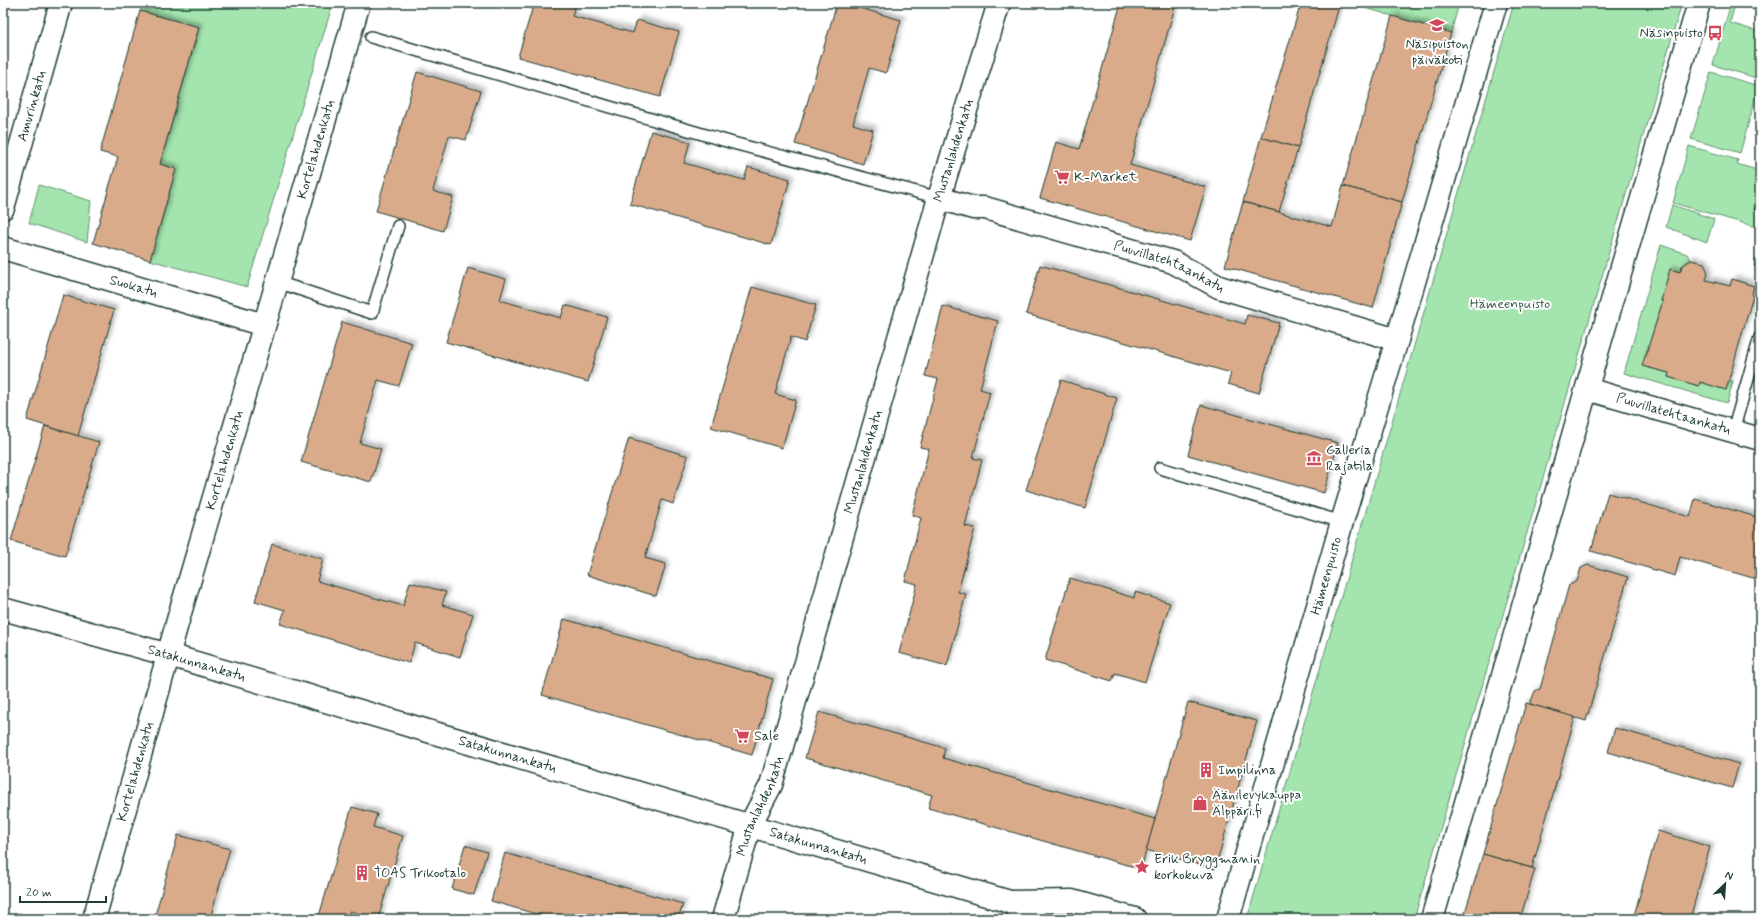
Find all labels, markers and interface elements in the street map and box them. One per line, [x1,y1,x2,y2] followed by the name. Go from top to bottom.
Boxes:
[1428,16,1446,34] school or university icon: Näsipuiston päiväkoti
[1640,24,1703,42] place label: Näsinpuisto
[1706,24,1724,42] bus stop icon: Näsinpuisto
[1405,35,1469,69] place label: Näsipuiston päiväkoti
[13,68,51,144] street label: Amurinkatu
[293,97,339,201] street label: Kortelahdenkatu
[929,97,978,204] street label: Mustanlahdenkatu
[1053,168,1071,186] supermarket icon: K-Market
[1074,168,1138,186] place label: K-Market
[1112,236,1228,297] street label: Puuvillatehtaankatu
[107,271,160,302] street label: Suokatu
[1470,295,1550,313] park label: Hämeenpuisto
[1614,389,1733,439] street label: Puuvillatehtaankatu
[202,408,248,512] street label: Kortelahdenkatu
[840,408,887,516] street label: Mustanlahdenkatu
[1326,441,1373,475] place label: Galleria Rajatila
[1305,449,1323,467] museum icon: Galleria Rajatila
[1307,535,1346,617] street label: Hämeenpuisto
[146,640,248,686] street label: Satakunnankatu
[113,719,158,824] street label: Kortelahdenkatu
[733,727,751,745] supermarket icon: Sale
[754,727,779,745] place label: Sale
[456,732,559,777] street label: Satakunnankatu
[732,754,788,858] street label: Mustanlahdenkatu
[1197,761,1215,779] building icon: Impilinna
[1218,761,1276,779] place label: Impilinna
[1212,786,1301,820] place label: Äänilevykauppa Älppäri.fi
[1191,794,1209,812] shop icon: Äänilevykauppa Älppäri.fi
[767,823,870,869] street label: Satakunnankatu
[1154,850,1260,884] place label: Erik Bryggmanin korkokuva
[1133,858,1151,876] place icon: Erik Bryggmanin korkokuva
[353,864,371,882] building icon: TOAS Trikootalo
[374,864,466,882] place label: TOAS Trikootalo
[1705,864,1745,904] north arrow
[1723,868,1735,884] text: N
[20,878,106,904] scale bar
[26,885,52,901] text: 20 m

